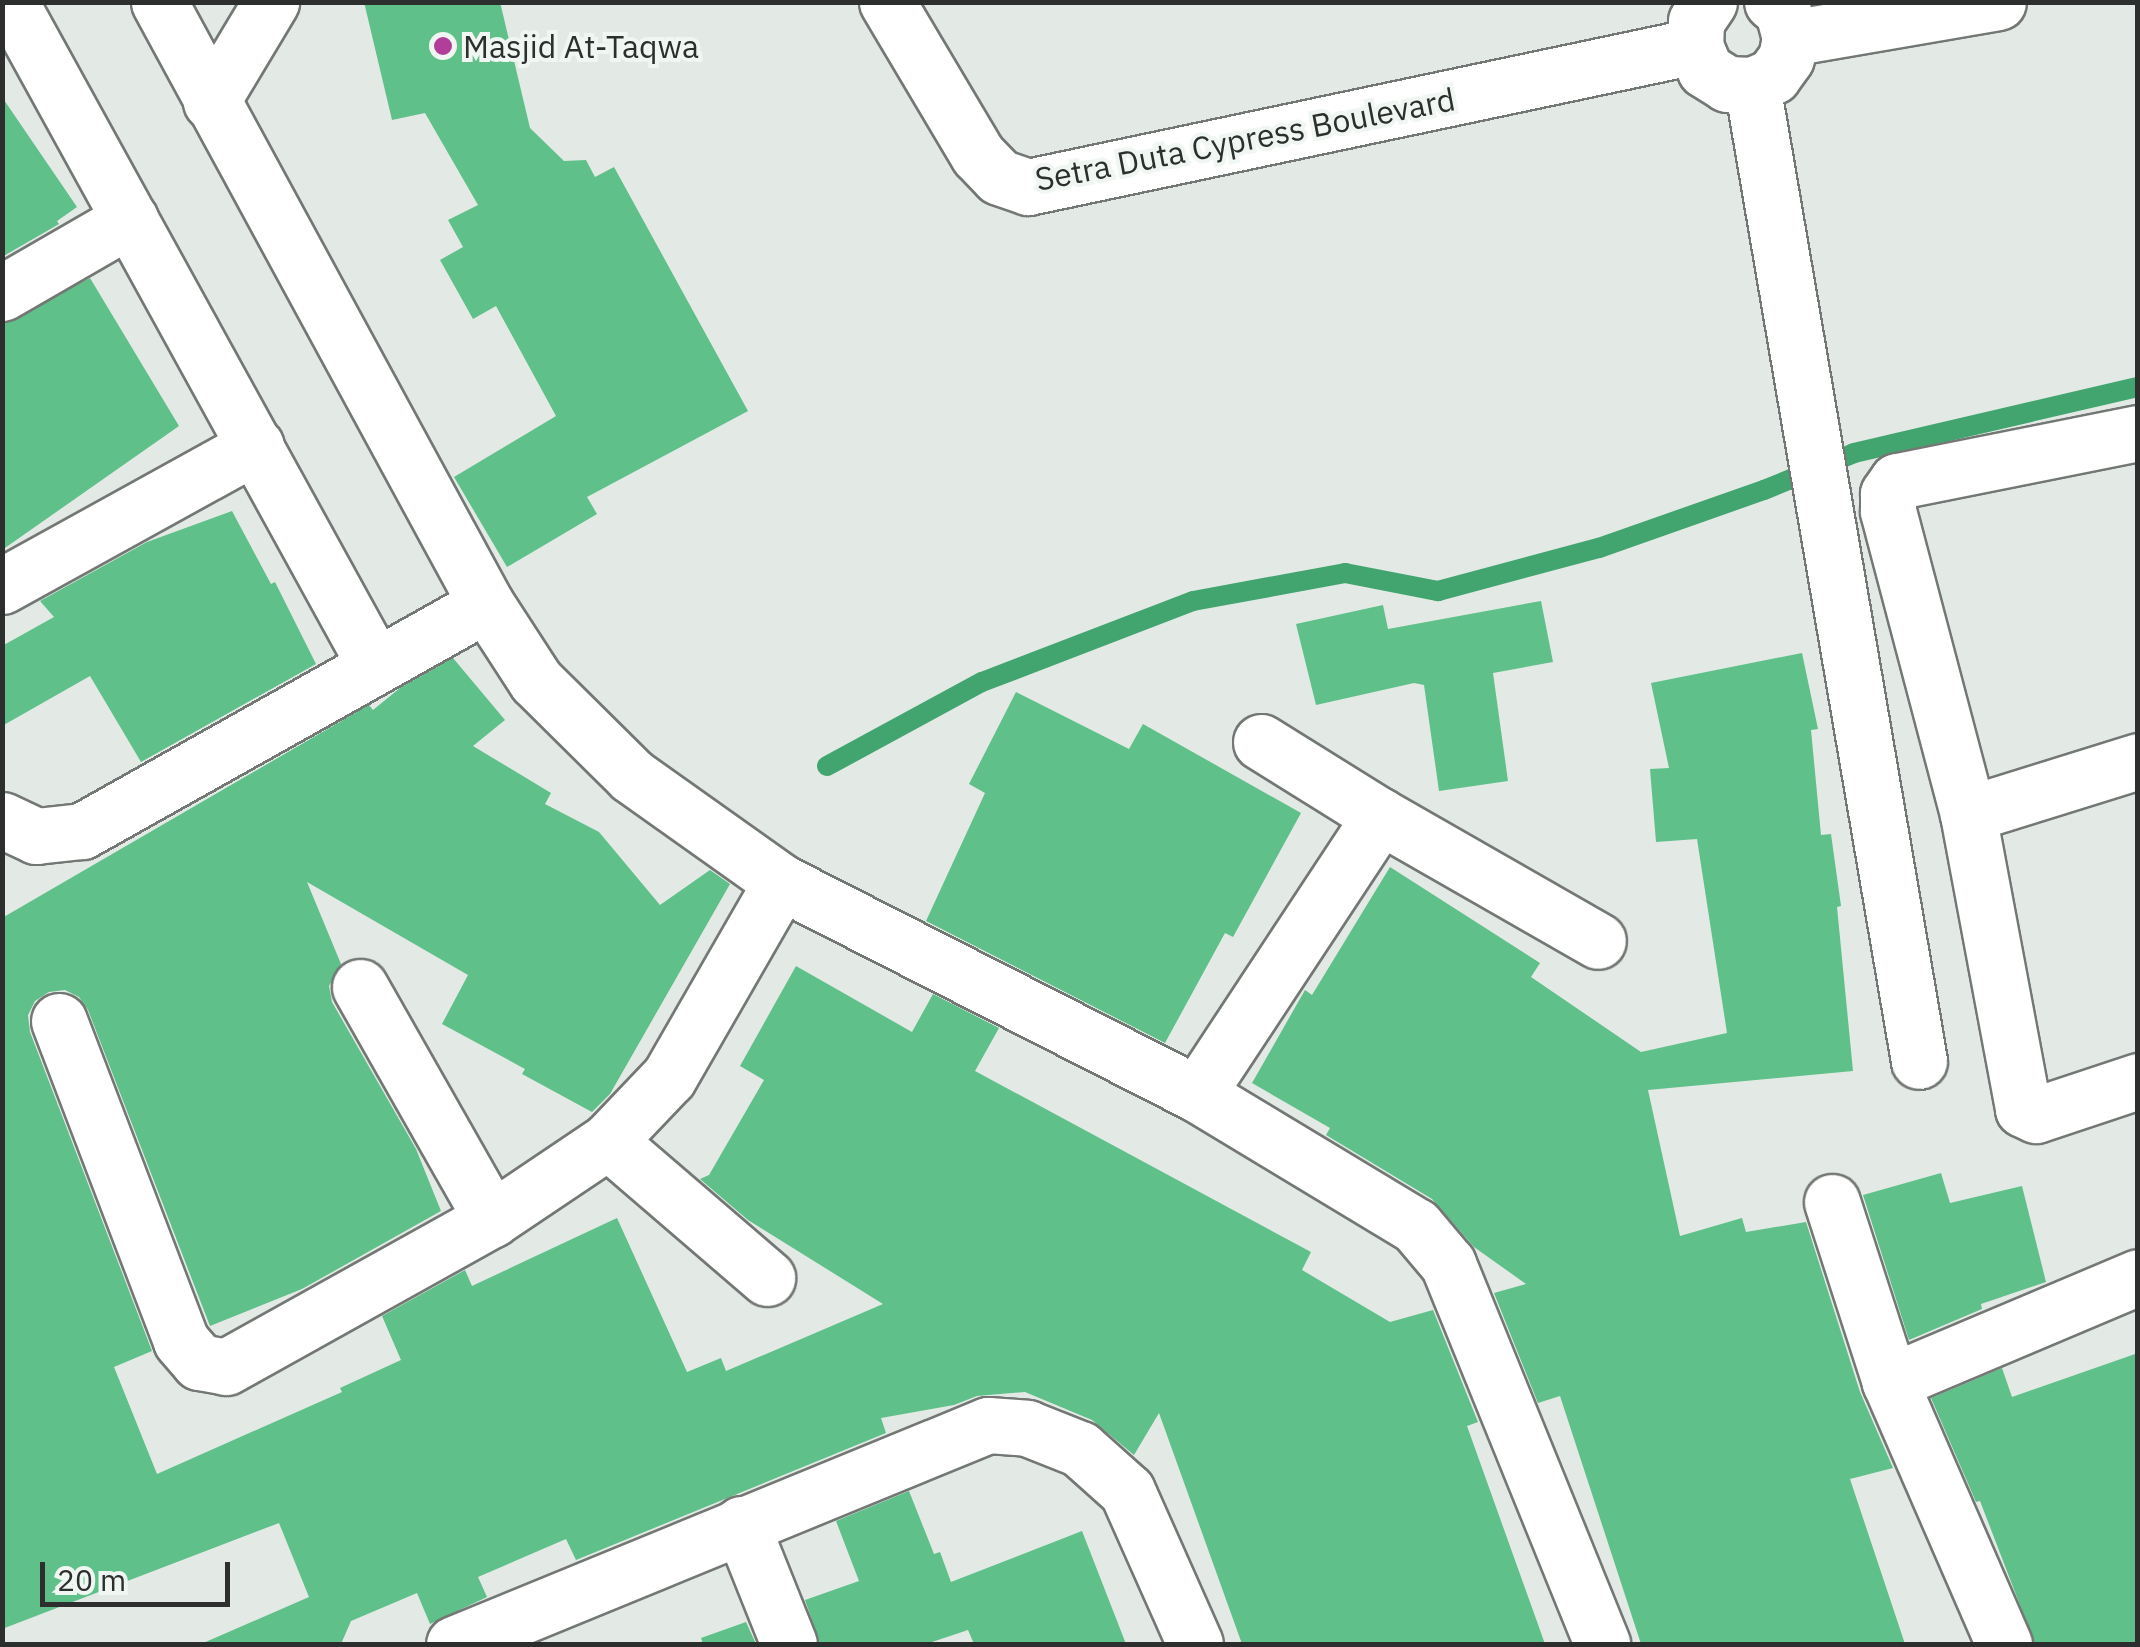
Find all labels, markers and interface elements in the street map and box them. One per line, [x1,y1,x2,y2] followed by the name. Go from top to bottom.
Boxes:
[463,27,699,65] place label: Masjid At-Taqwa
[432,35,454,57] marker: Masjid At-Taqwa
[1032,79,1458,199] street label: Setra Duta Cypress Boulevard
[45,1542,235,1604] scale bar
[57,1560,126,1599] text: 20 m

